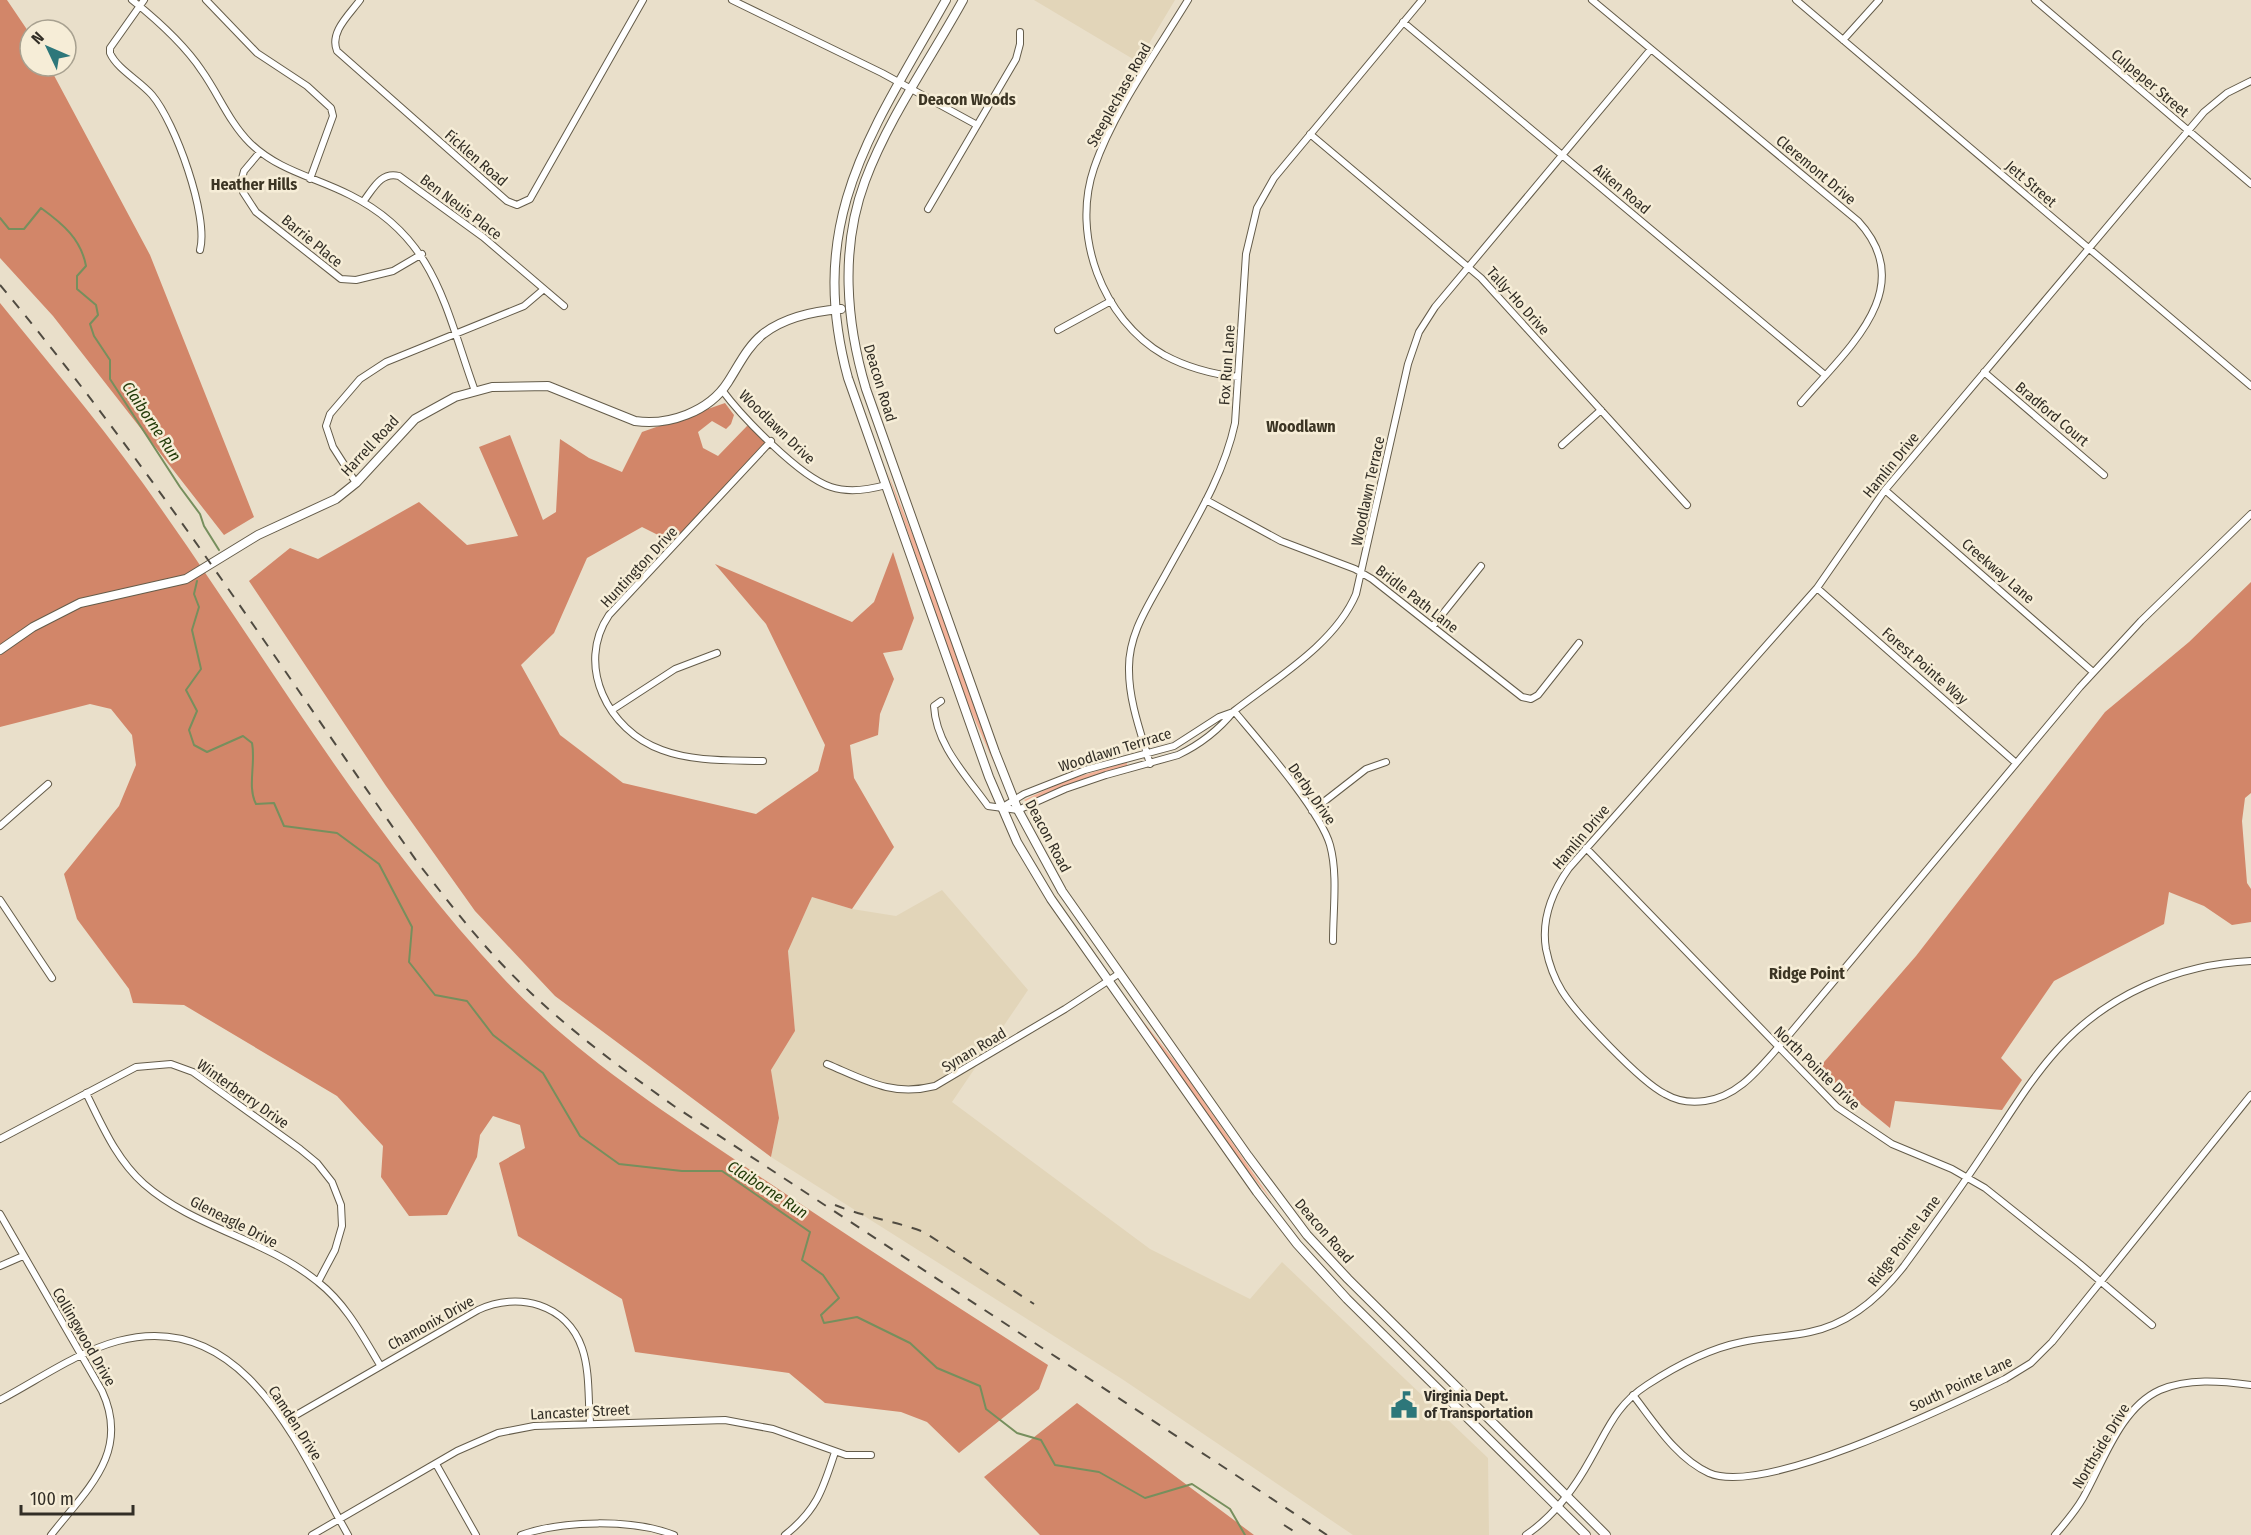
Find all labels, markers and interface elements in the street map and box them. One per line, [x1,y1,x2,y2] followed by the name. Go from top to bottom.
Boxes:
[18,18,78,78] north arrow
[27,28,48,48] text: N
[1083,40,1155,150] street label: Steeplechase Road
[2108,45,2192,121] street label: Culpeper Street
[918,90,1016,109] district label: Deacon Woods
[441,126,511,190] street label: Ficklen Road
[1772,131,1860,209] street label: Cleremont Drive
[2002,157,2060,211] street label: Jett Street
[1590,160,1654,218] street label: Aiken Road
[417,170,505,244] street label: Ben Neuis Place
[211,175,297,194] district label: Heather Hills
[278,211,346,271] street label: Barrie Place
[1483,263,1553,339] street label: Tally-Ho Drive
[1215,324,1239,406] street label: Fox Run Lane
[860,342,900,424] street label: Deacon Road
[118,378,185,465] water label: Claiborne Run
[2012,378,2092,450] street label: Bradford Court
[735,386,819,468] street label: Woodlawn Drive
[337,412,403,480] street label: Harrell Road
[1266,417,1336,436] district label: Woodlawn
[1859,429,1923,501] street label: Hamlin Drive
[1348,434,1388,548] street label: Woodlawn Terrace
[597,523,681,611] street label: Huntington Drive
[1958,535,2038,607] street label: Creekway Lane
[1372,561,1462,637] street label: Bridle Path Lane
[1878,624,1972,708] street label: Forest Pointe Way
[1056,724,1174,776] street label: Woodlawn Terrrace
[1284,760,1340,828] street label: Derby Drive
[1021,797,1075,875] street label: Deacon Road
[1549,801,1613,873] street label: Hamlin Drive
[1769,964,1845,983] district label: Ridge Point
[1770,1022,1864,1114] street label: North Pointe Drive
[939,1024,1009,1076] street label: Synan Road
[194,1056,292,1132] street label: Winterberry Drive
[724,1156,811,1222] water label: Claiborne Run
[187,1192,281,1252] street label: Gleneagle Drive
[1864,1192,1944,1290] street label: Ridge Pointe Lane
[1291,1195,1357,1267] street label: Deacon Road
[49,1285,119,1389] street label: Collingwood Drive
[385,1292,477,1354] street label: Chamonix Drive
[1907,1352,2015,1416] street label: South Pointe Lane
[264,1382,326,1464] street label: Camden Drive
[1423,1387,1533,1422] place label: Virginia Dept. of Transportation
[1389,1390,1419,1420] public building icon: Virginia Dept. of Transportation
[530,1400,630,1424] street label: Lancaster Street
[2069,1400,2133,1492] street label: Northside Drive
[21,1478,134,1516] scale bar
[30,1488,74,1510] text: 100 m

